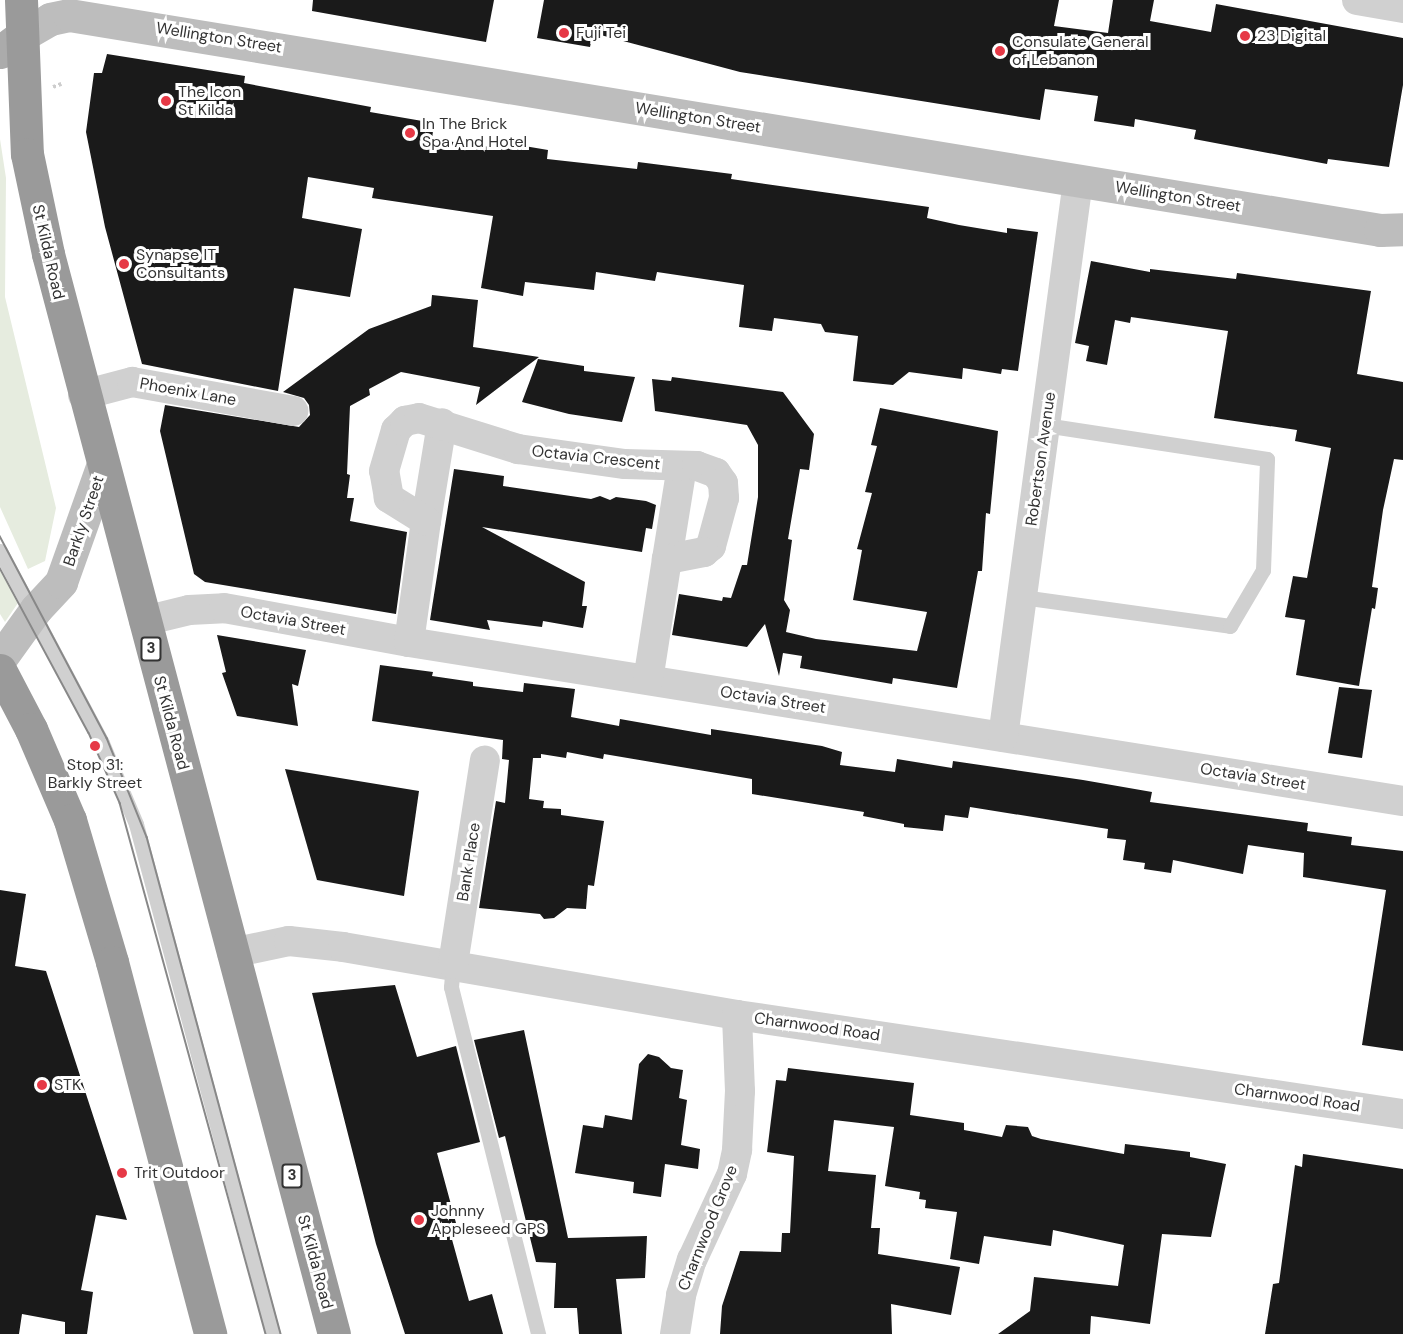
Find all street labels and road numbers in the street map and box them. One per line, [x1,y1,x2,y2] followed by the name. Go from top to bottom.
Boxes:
[155,19,283,57] street label: Wellington Street
[634,99,762,137] street label: Wellington Street
[1114,178,1242,216] street label: Wellington Street
[28,203,68,301] street label: St Kilda Road
[138,374,238,410] street label: Phoenix Lane
[1022,391,1060,527] street label: Robertson Avenue
[531,442,661,474] street label: Octavia Crescent
[60,473,108,569] street label: Barkly Street
[239,602,347,640] street label: Octavia Street
[139,637,163,661] road number: 3
[149,674,193,772] street label: St Kilda Road
[719,682,827,718] street label: Octavia Street
[1199,759,1307,795] street label: Octavia Street
[453,821,485,903] street label: Bank Place
[753,1009,881,1045] street label: Charnwood Road
[1233,1080,1361,1116] street label: Charnwood Road
[674,1162,742,1294] street label: Charnwood Grove
[280,1164,304,1188] road number: 3
[293,1213,337,1311] street label: St Kilda Road

